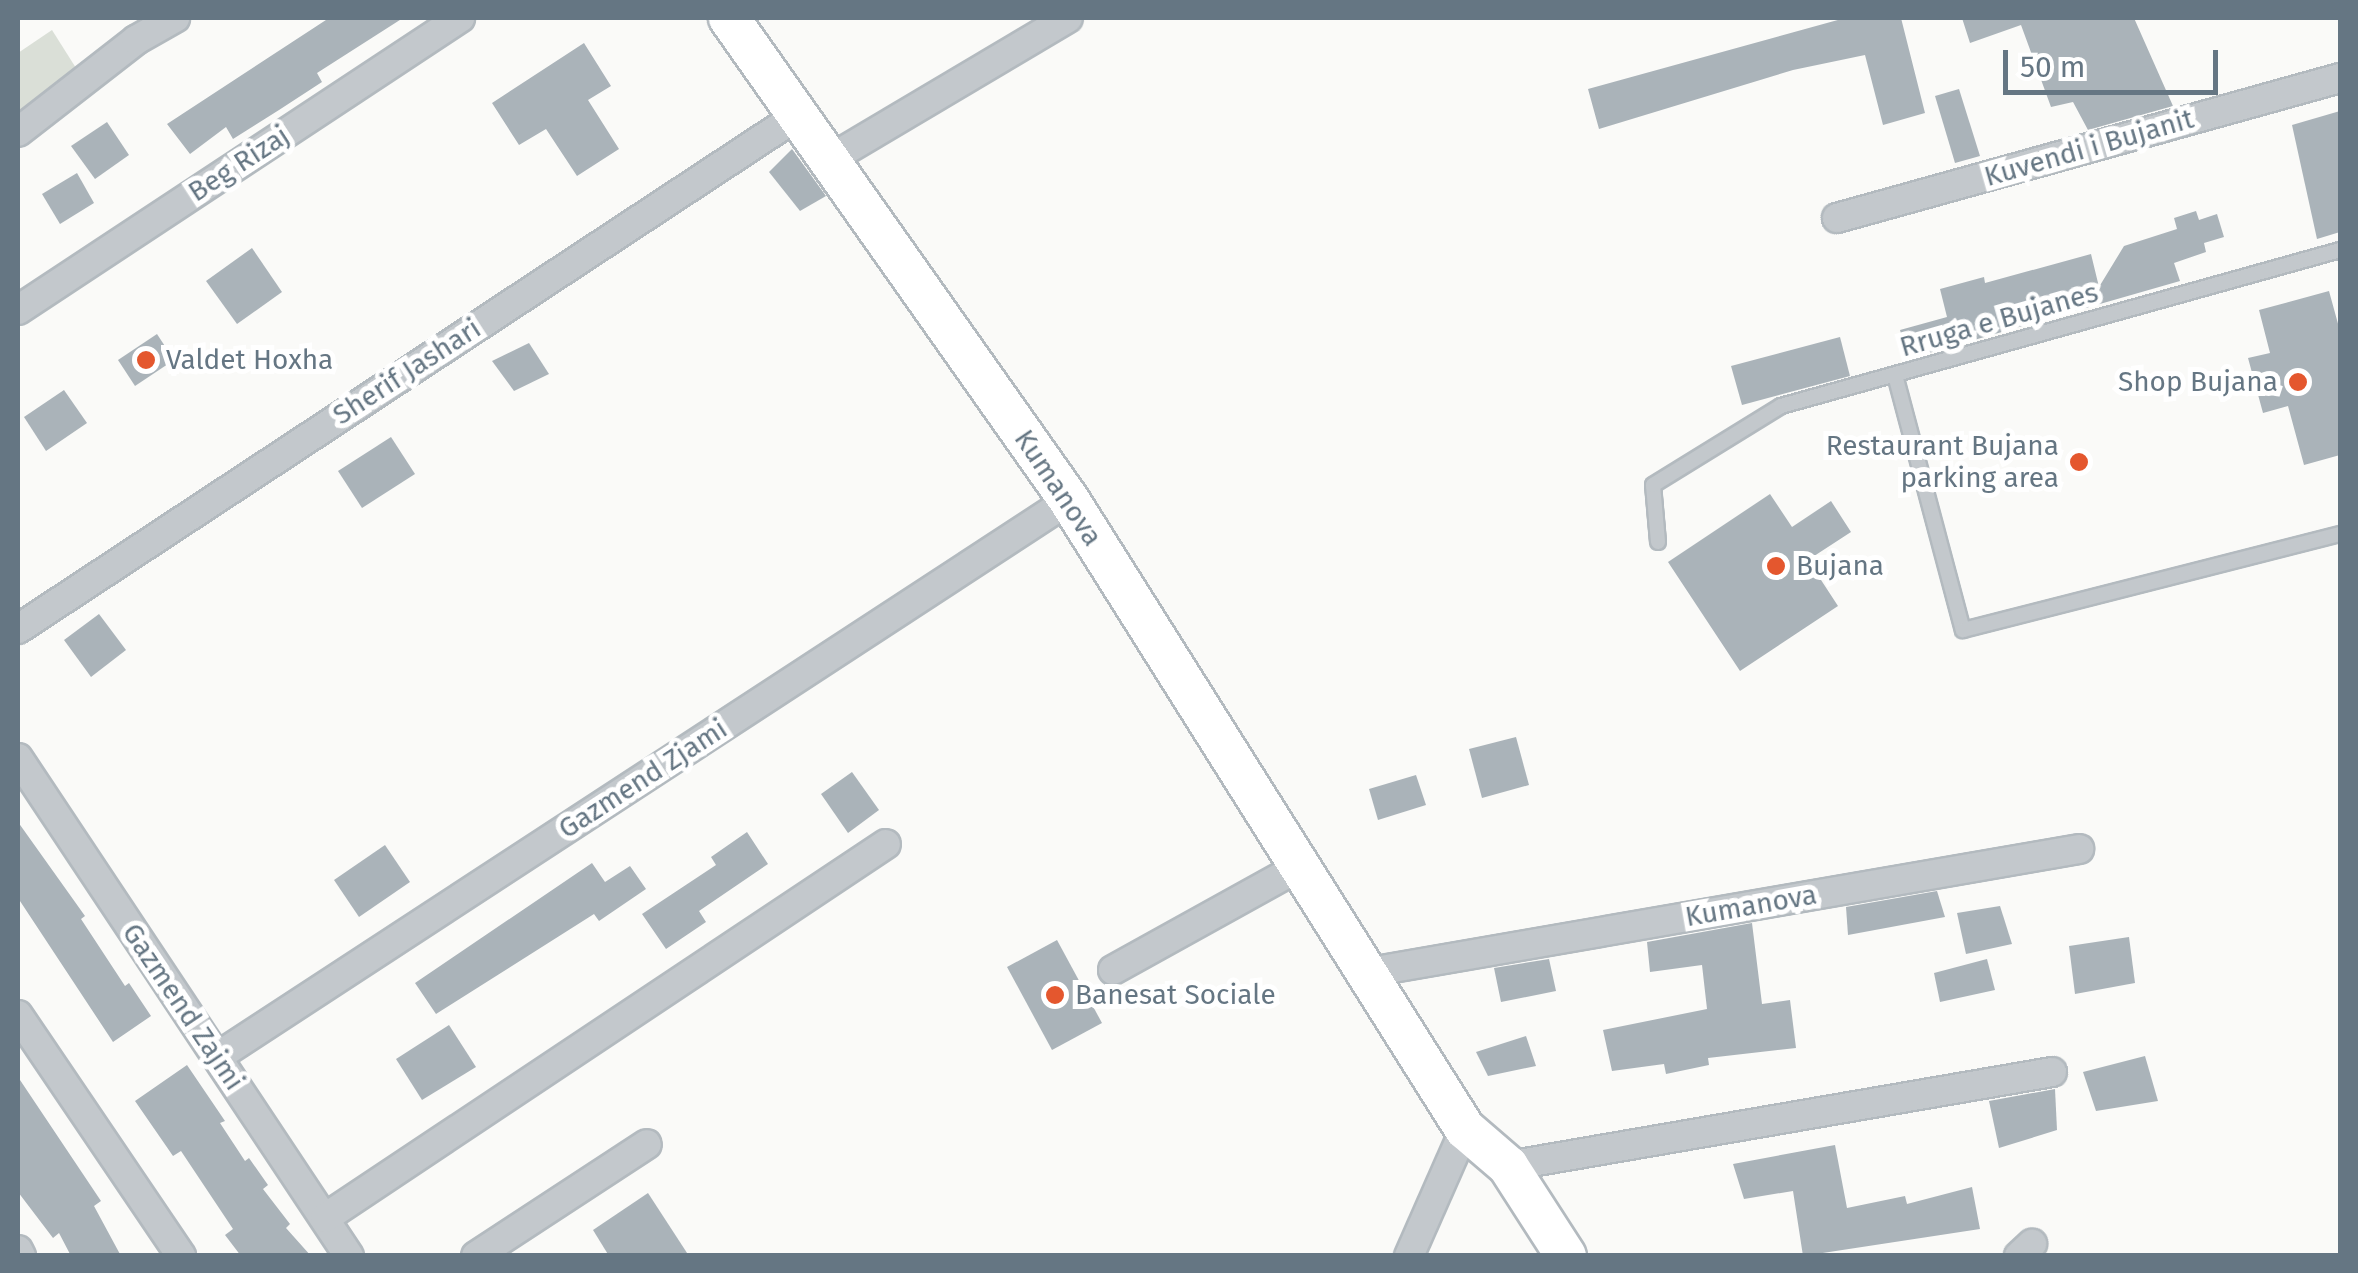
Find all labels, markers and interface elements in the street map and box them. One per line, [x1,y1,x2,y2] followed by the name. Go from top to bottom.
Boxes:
[2008,30,2223,92] scale bar
[2020,49,2085,85] text: 50 m
[1981,102,2197,194] street label: Kuvendi i Bujanit
[182,119,296,209] street label: Beg Rizaj
[1896,276,2102,364] street label: Rruga e Bujanes
[327,312,487,432] street label: Sherif Jashari
[166,343,333,377] place label: Valdet Hoxha
[135,349,157,371] marker: Valdet Hoxha
[2118,365,2278,399] place label: Shop Bujana
[2287,371,2309,393] marker: Shop Bujana
[1007,423,1109,553] street label: Kumanova
[1826,429,2059,495] place label: Restaurant Bujana parking area
[2068,451,2090,473] marker: Restaurant Bujana parking area
[1796,549,1884,583] place label: Bujana
[1765,555,1787,577] marker: Bujana
[552,712,734,846] street label: Gazmend Zjami
[1683,878,1819,934] street label: Kumanova
[115,917,251,1097] street label: Gazmend Zajmi
[1075,978,1276,1012] place label: Banesat Sociale
[1044,984,1066,1006] marker: Banesat Sociale

